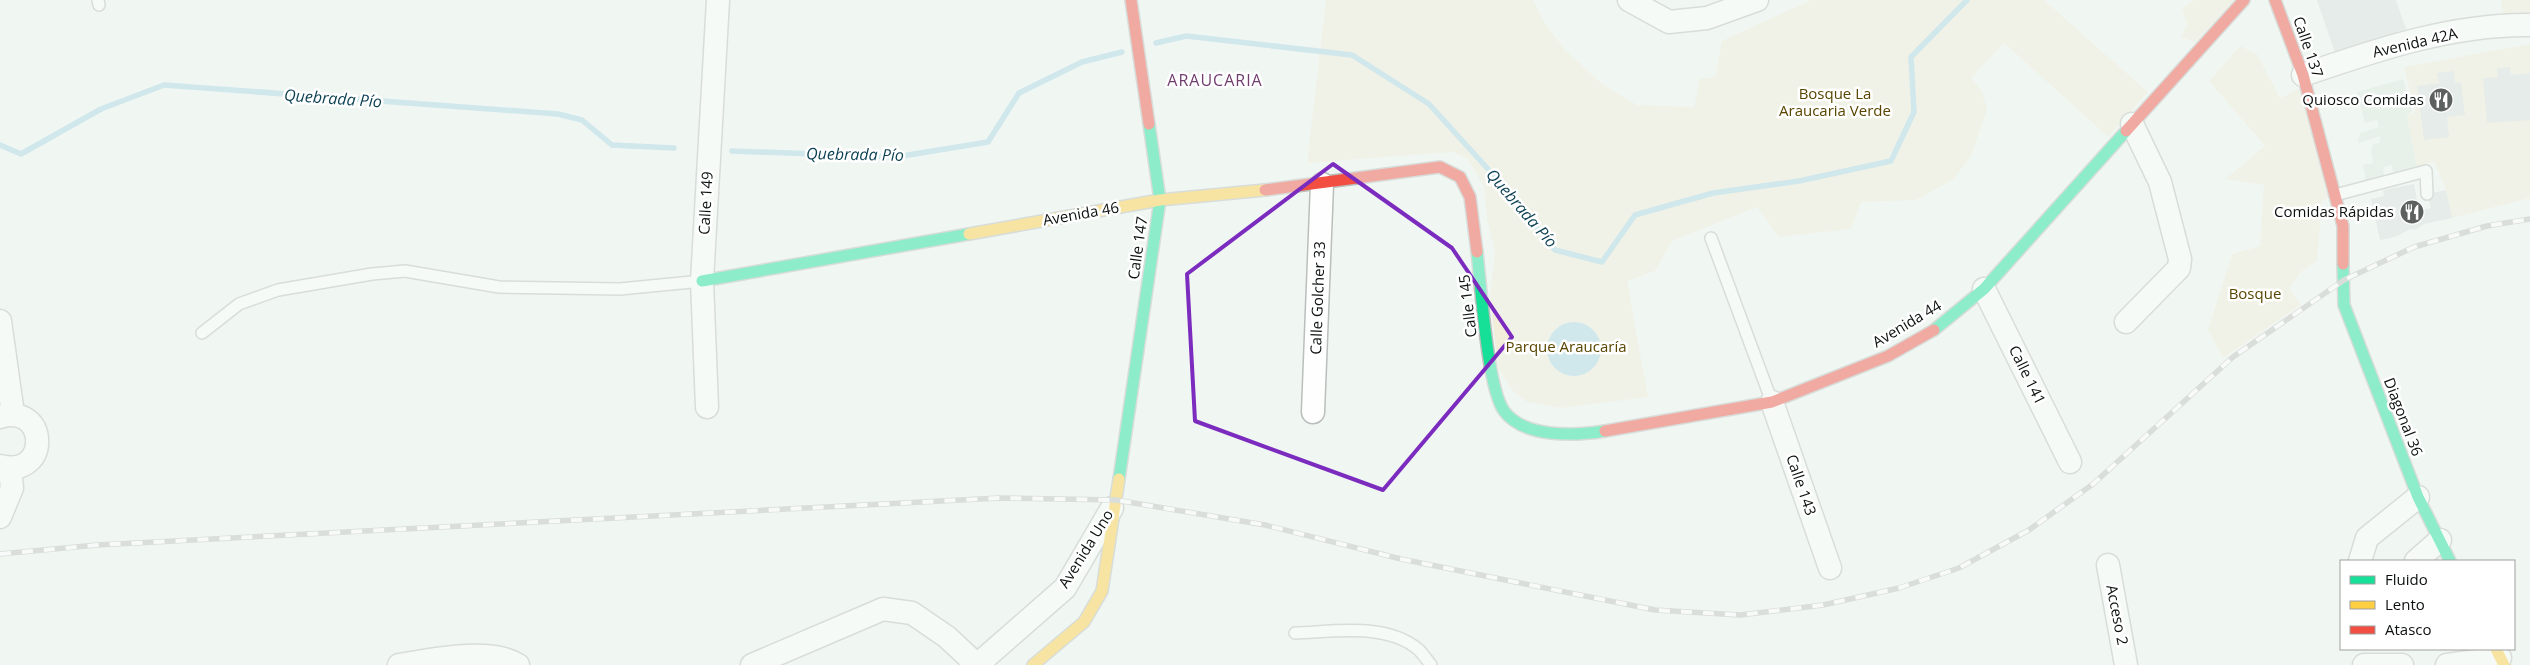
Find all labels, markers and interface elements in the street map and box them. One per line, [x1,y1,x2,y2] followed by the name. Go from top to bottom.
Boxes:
[2289,13,2329,80] street label: Calle 137
[2370,22,2460,61] street label: Avenida 42A
[1167,69,1263,91] district label: ARAUCARIA
[1779,83,1891,120] park label: Bosque La Araucaria Verde
[283,84,383,112] water label: Quebrada Pío
[2428,87,2454,113] restaurant icon: Quiosco Comidas
[2302,89,2424,109] place label: Quiosco Comidas
[806,142,904,166] water label: Quebrada Pío
[1482,164,1562,252] water label: Quebrada Pío
[693,171,717,235] street label: Calle 149
[1041,196,1120,230] street label: Avenida 46
[2399,199,2425,225] restaurant icon: Comidas Rápidas
[2274,201,2394,221] place label: Comidas Rápidas
[1123,215,1151,281] street label: Calle 147
[1305,241,1329,355] street label: Calle Golcher 33
[1453,273,1481,339] street label: Calle 145
[2229,283,2281,303] park label: Bosque
[1868,295,1945,352] street label: Avenida 44
[1505,336,1627,356] park label: Parque Araucaría
[2005,342,2051,407] street label: Calle 141
[2380,375,2428,459] street label: Diagonal 36
[1782,451,1822,518] street label: Calle 143
[1053,505,1117,591] street label: Avenida Uno
[2340,560,2515,650] legend
[2385,569,2428,589] text: Fluido
[2102,583,2134,647] street label: Acceso 2
[2385,594,2425,614] text: Lento
[2385,619,2432,639] text: Atasco

